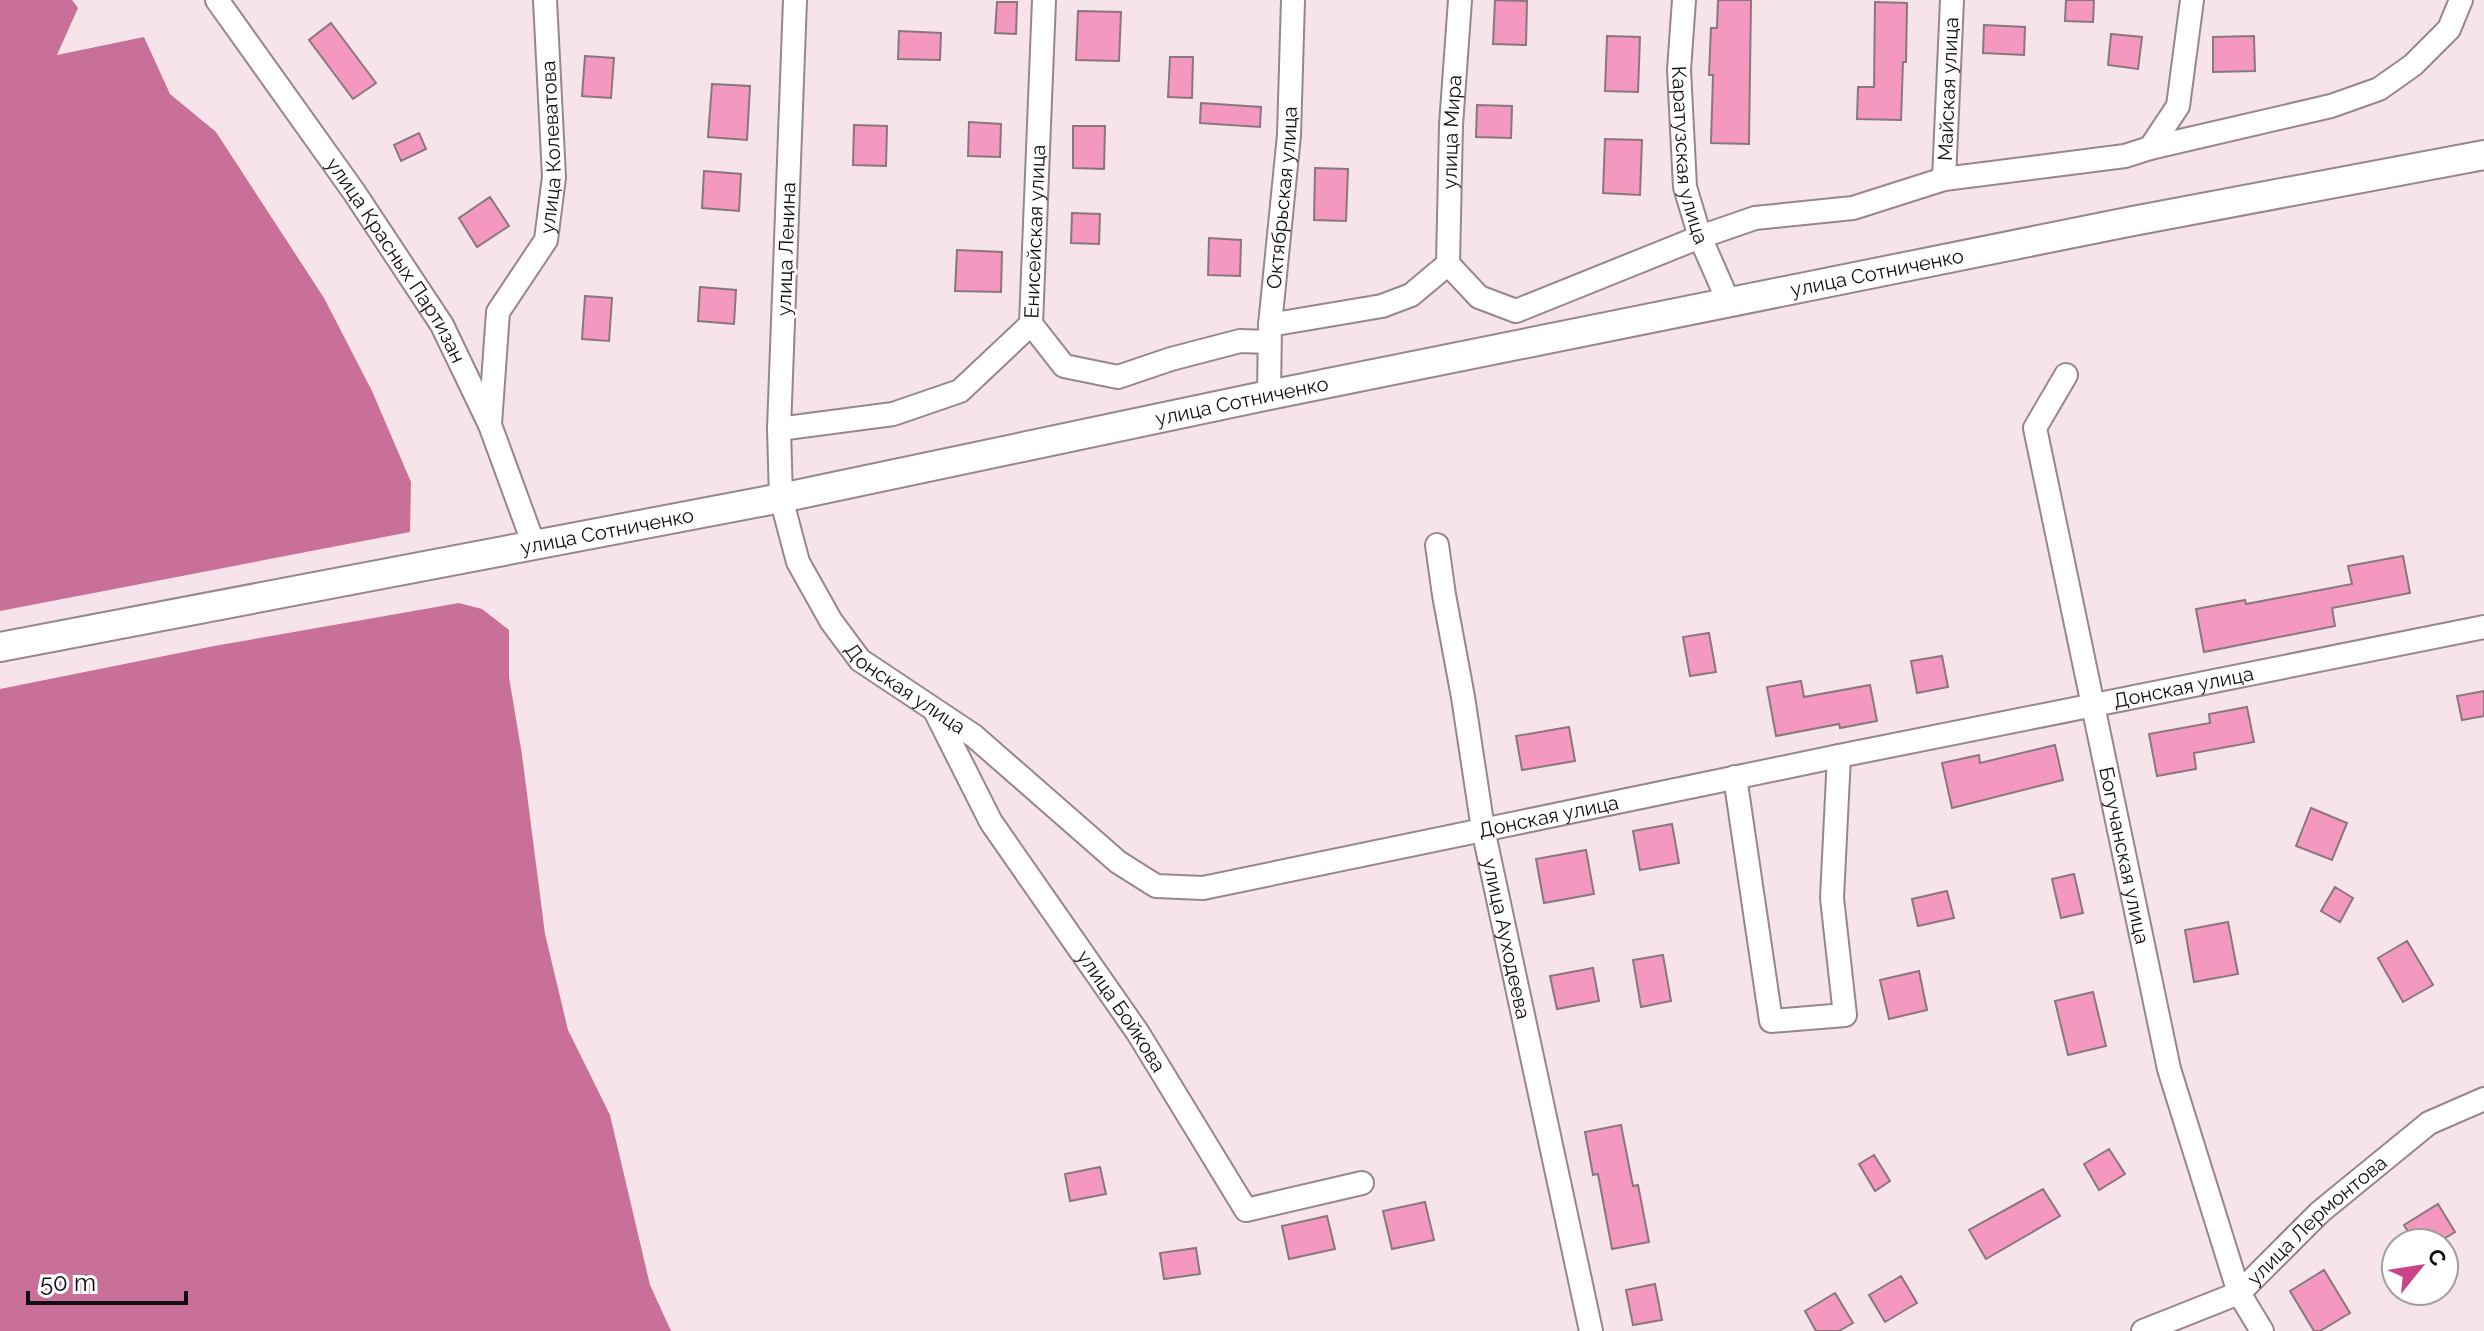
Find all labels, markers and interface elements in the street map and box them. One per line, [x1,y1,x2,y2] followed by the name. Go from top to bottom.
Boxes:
[1933,17,1963,162] street label: Майская улица
[535,60,566,235] street label: улица Колеватова
[1667,65,1714,248] street label: Каратузская улица
[1438,74,1467,189] street label: улица Мира
[1262,106,1302,290] street label: Октябрьская улица
[1019,144,1050,319] street label: Енисейская улица
[321,153,470,367] street label: улица Красных Партизан
[772,182,800,316] street label: улица Ленина
[1788,243,1966,302] street label: улица Сотниченко
[1153,371,1330,431] street label: улица Сотниченко
[518,503,696,559] street label: улица Сотниченко
[840,638,970,739] street label: Донская улица
[2111,661,2256,713] street label: Донская улица
[2094,765,2155,946] street label: Богучанская улица
[1476,790,1621,842] street label: Донская улица
[1478,856,1536,1021] street label: улица Ауходеева
[1072,945,1171,1076] street label: улица Бойкова
[2242,1150,2392,1290] street label: улица Лермонтова
[2380,1227,2460,1307] north arrow
[2422,1244,2452,1270] text: С
[28,1255,186,1305] scale bar
[40,1268,96,1297] text: 50 m

